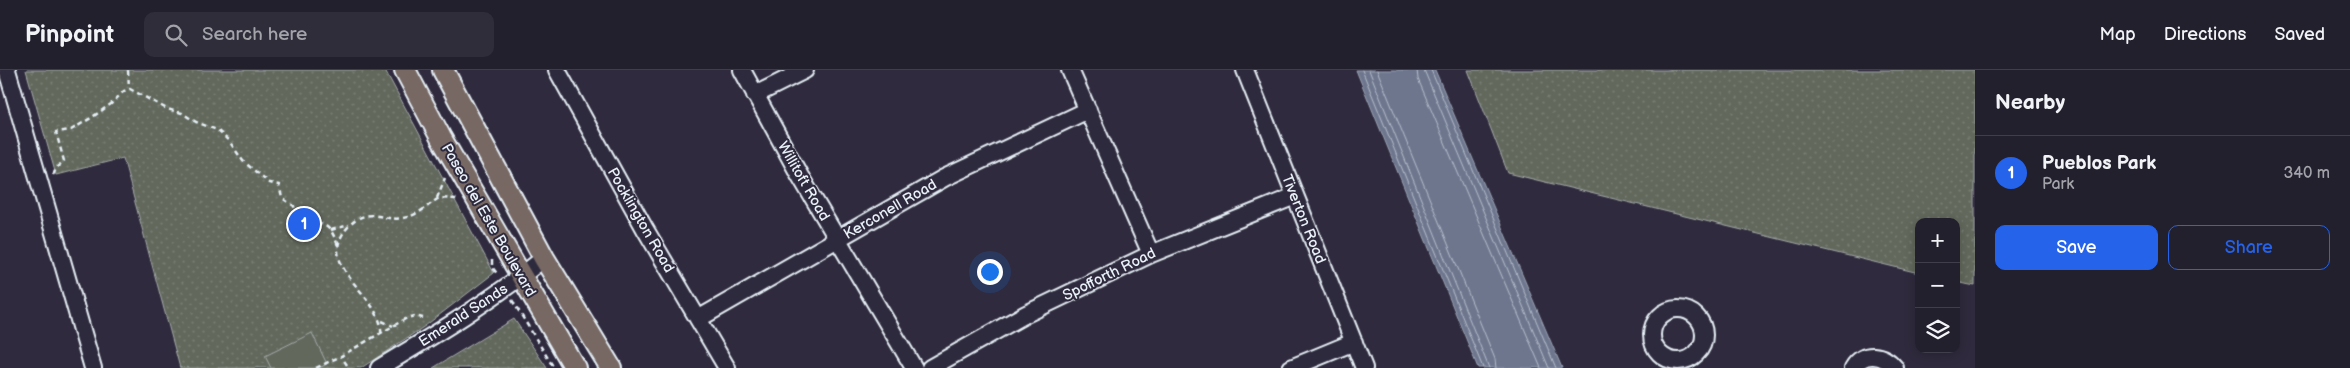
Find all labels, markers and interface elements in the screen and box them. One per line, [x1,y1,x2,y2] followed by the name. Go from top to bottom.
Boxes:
[144,12,494,57] search box
[25,20,114,49] text: Pinpoint
[162,21,190,49] icon: search
[202,23,307,46] text: Search here
[2100,24,2136,45] text: Map
[2164,24,2246,45] text: Directions
[2274,24,2325,45] text: Saved
[1995,90,2065,115] text: Nearby
[773,138,834,224] street label: Willitoft Road
[437,140,540,300] street label: Paseo del Este Boulevard
[2042,152,2156,175] text: Pueblos Park
[603,164,678,276] street label: Pocklington Road
[2008,164,2014,183] text: 1
[2283,164,2330,183] text: 340 m
[1277,172,1330,267] street label: Tiverton Road
[840,175,940,244] street label: Kerconell Road
[2042,175,2074,194] text: Park
[288,205,320,243] pin: 1
[1915,218,1960,353] map controls
[1915,218,1960,263] button: +
[1995,225,2158,270] button: Save
[2168,225,2330,270] button: Share
[1060,244,1159,305] street label: Spofforth Road
[977,259,1003,285] your location
[1915,263,1960,308] button: −
[415,279,512,351] street label: Emerald Sands
[1915,308,1960,353] button: layers

